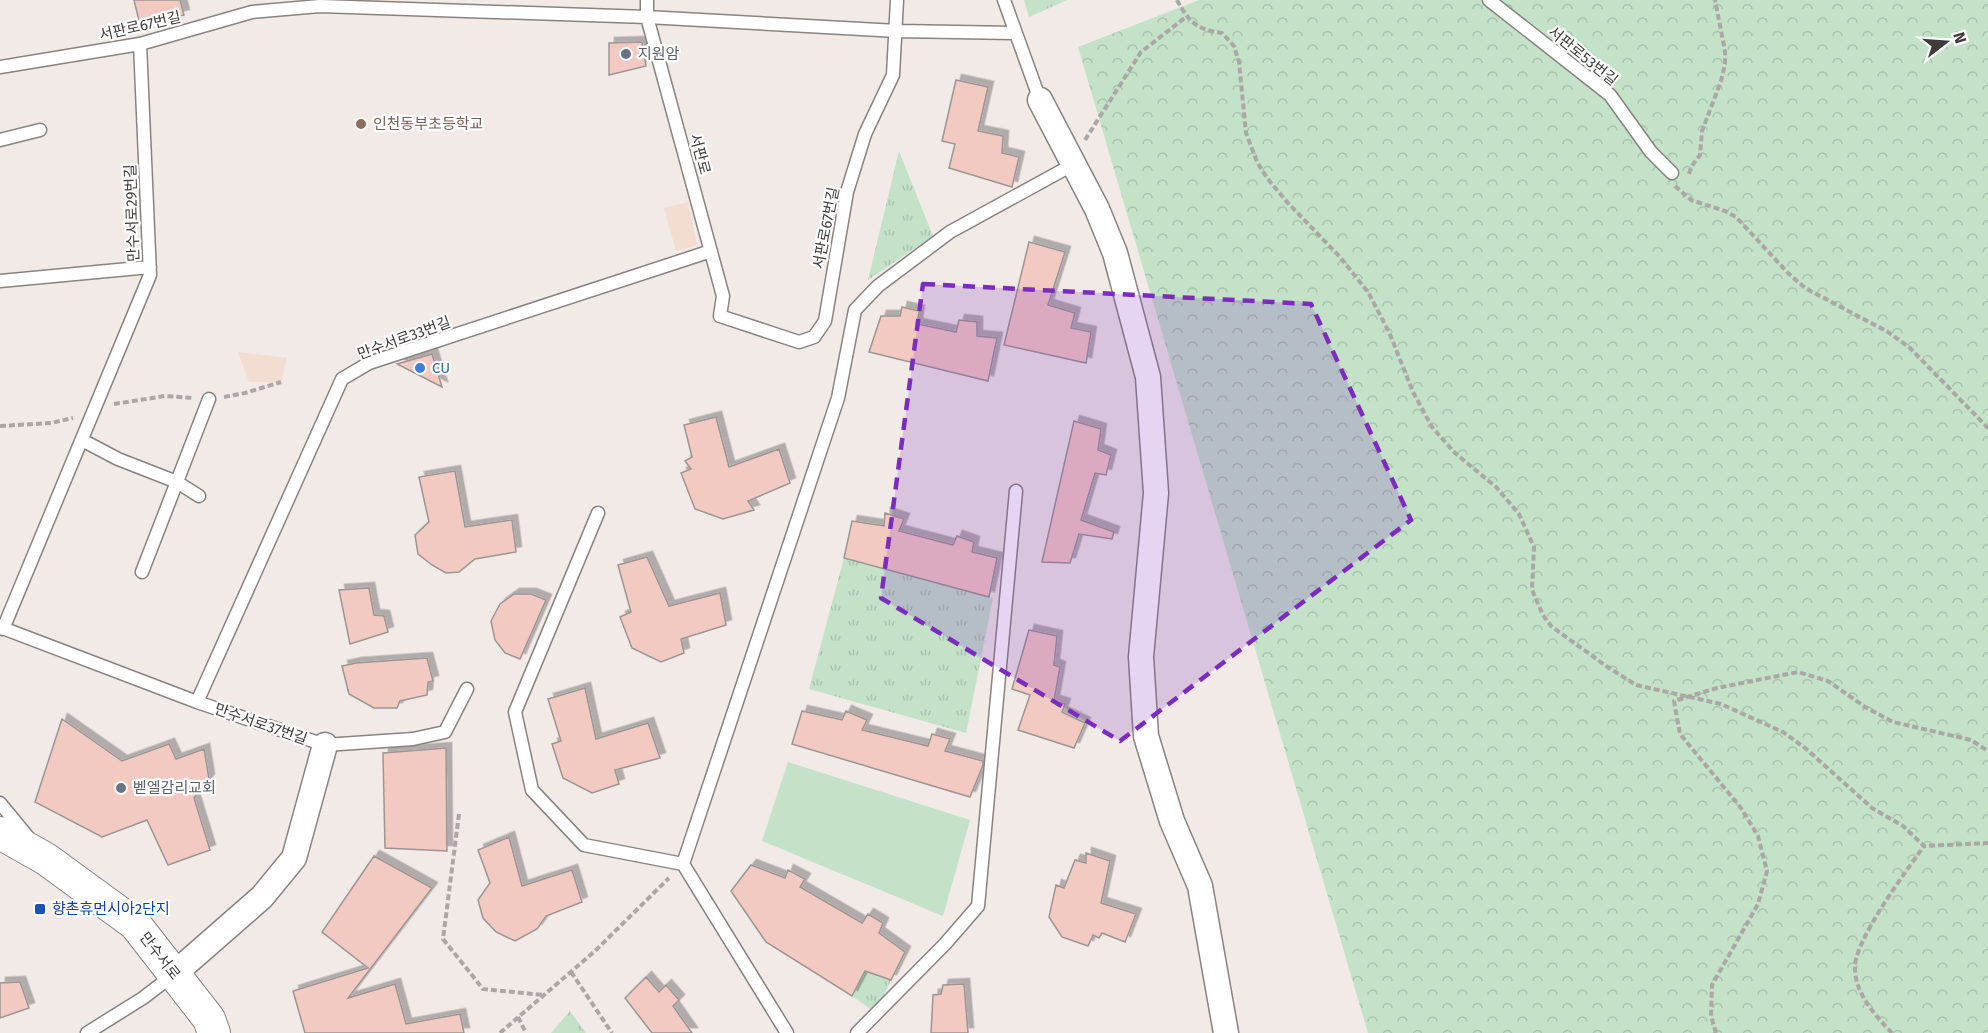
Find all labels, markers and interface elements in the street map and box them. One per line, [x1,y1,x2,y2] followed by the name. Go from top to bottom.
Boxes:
[97,8,183,44] street label: 서판로67번길
[1916,12,1976,72] north arrow
[1545,23,1621,89] street label: 서판로53번길
[1949,30,1971,46] text: N
[638,45,680,63] place label: 지원암
[619,47,633,61] marker: 지원암
[373,115,483,133] place label: 인천동부초등학교
[354,117,368,131] marker: 인천동부초등학교
[686,132,714,176] street label: 서판로
[121,164,143,262] street label: 만수서로29번길
[809,185,843,271] street label: 서판로67번길
[355,313,453,363] street label: 만수서로33번길
[432,359,450,377] place label: CU
[413,361,427,375] marker: CU
[212,700,310,748] street label: 만수서로37번길
[133,779,216,797] place label: 벧엘감리교회
[114,781,128,795] marker: 벧엘감리교회
[52,900,170,918] place label: 향촌휴먼시아2단지
[33,902,47,916] marker: 향촌휴먼시아2단지
[136,929,184,983] street label: 만수서로

